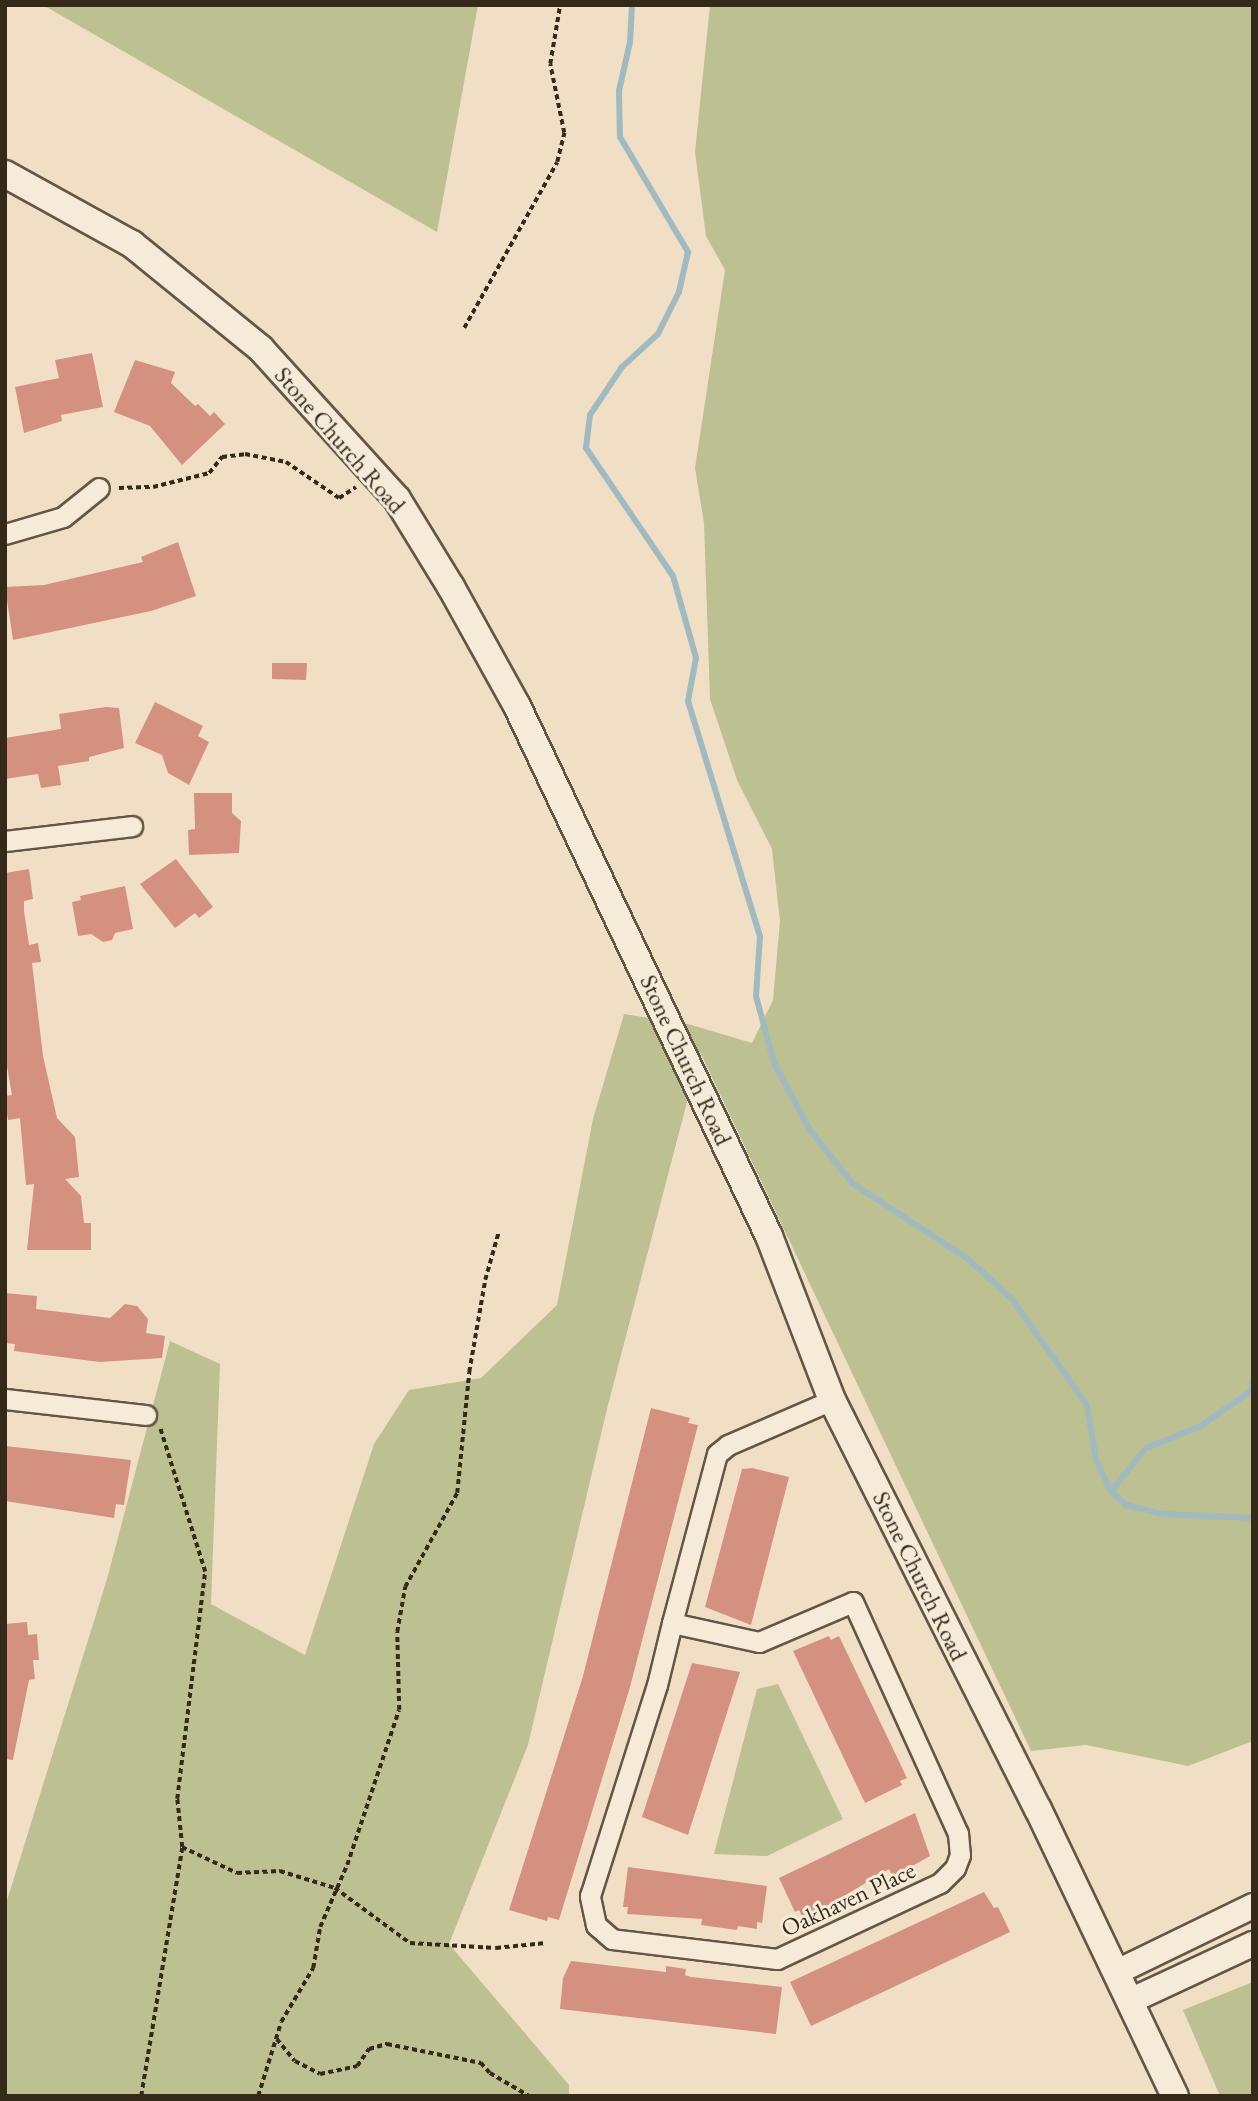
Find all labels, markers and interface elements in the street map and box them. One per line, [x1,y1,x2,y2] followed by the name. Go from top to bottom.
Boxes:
[269,361,411,519] street label: Stone Church Road
[634,970,738,1150] street label: Stone Church Road
[867,1487,973,1665] street label: Stone Church Road
[776,1855,920,1943] street label: Oakhaven Place

